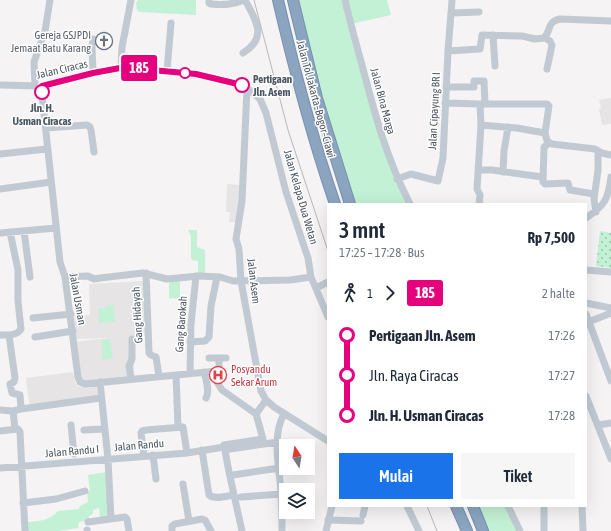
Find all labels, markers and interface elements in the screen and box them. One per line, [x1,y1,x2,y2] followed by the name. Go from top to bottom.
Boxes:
[11,29,91,54] place label: Gereja GSJPDI Jemaat Batu Karang
[94,31,114,51] church icon: Gereja GSJPDI Jemaat Batu Karang
[295,39,337,159] street label: Jalan Tol Jakarta–Bogor–Ciawi
[116,55,162,81] line badge: 185
[35,57,89,81] street label: Jalan Ciracas
[129,60,149,76] text: 185
[368,66,398,136] street label: Jalan Bina Marga
[179,67,191,79] unlabelled marker
[426,72,442,150] street label: Jalan Cipayung BR I
[252,73,292,98] place label: Pertigaan Jln. Asem
[234,77,250,93] marker: Pertigaan Jln. Asem
[34,84,50,100] marker: Jln. H. Usman Ciracas
[13,102,72,127] place label: Jln. H. Usman Ciracas
[282,148,320,246] street label: Jalan Kelapa Dua Wetan
[339,217,385,243] text: 3 mnt
[527,229,575,246] text: Rp 7,500
[339,245,425,260] text: 17:25 – 17:28 · Bus
[245,258,263,304] street label: Jalan Asem
[68,272,88,326] street label: Jalan Usman
[339,282,361,304] icon: walk
[379,282,401,304] icon: forward
[415,285,435,301] text: 185
[130,286,144,344] street label: Gang Hidayah
[367,286,373,301] text: 1
[542,286,575,301] text: 2 halte
[173,295,189,353] street label: Gang Barokah
[369,327,476,344] text: Pertigaan Jln. Asem
[548,328,575,343] text: 17:26
[231,363,277,388] place label: Posyandu Sekar Arum
[208,365,228,385] hospital icon: Posyandu Sekar Arum
[369,367,458,384] text: Jln. Raya Ciracas
[548,368,575,383] text: 17:27
[369,407,484,424] text: Jln. H. Usman Ciracas
[548,408,575,423] text: 17:28
[114,437,164,453] street label: Jalan Randu
[279,439,315,475] north arrow
[279,439,315,519] map controls
[44,443,100,459] street label: Jalan Randu I
[339,453,453,499] button: Mulai
[461,453,575,499] button: Tiket
[279,483,315,519] button: layers

